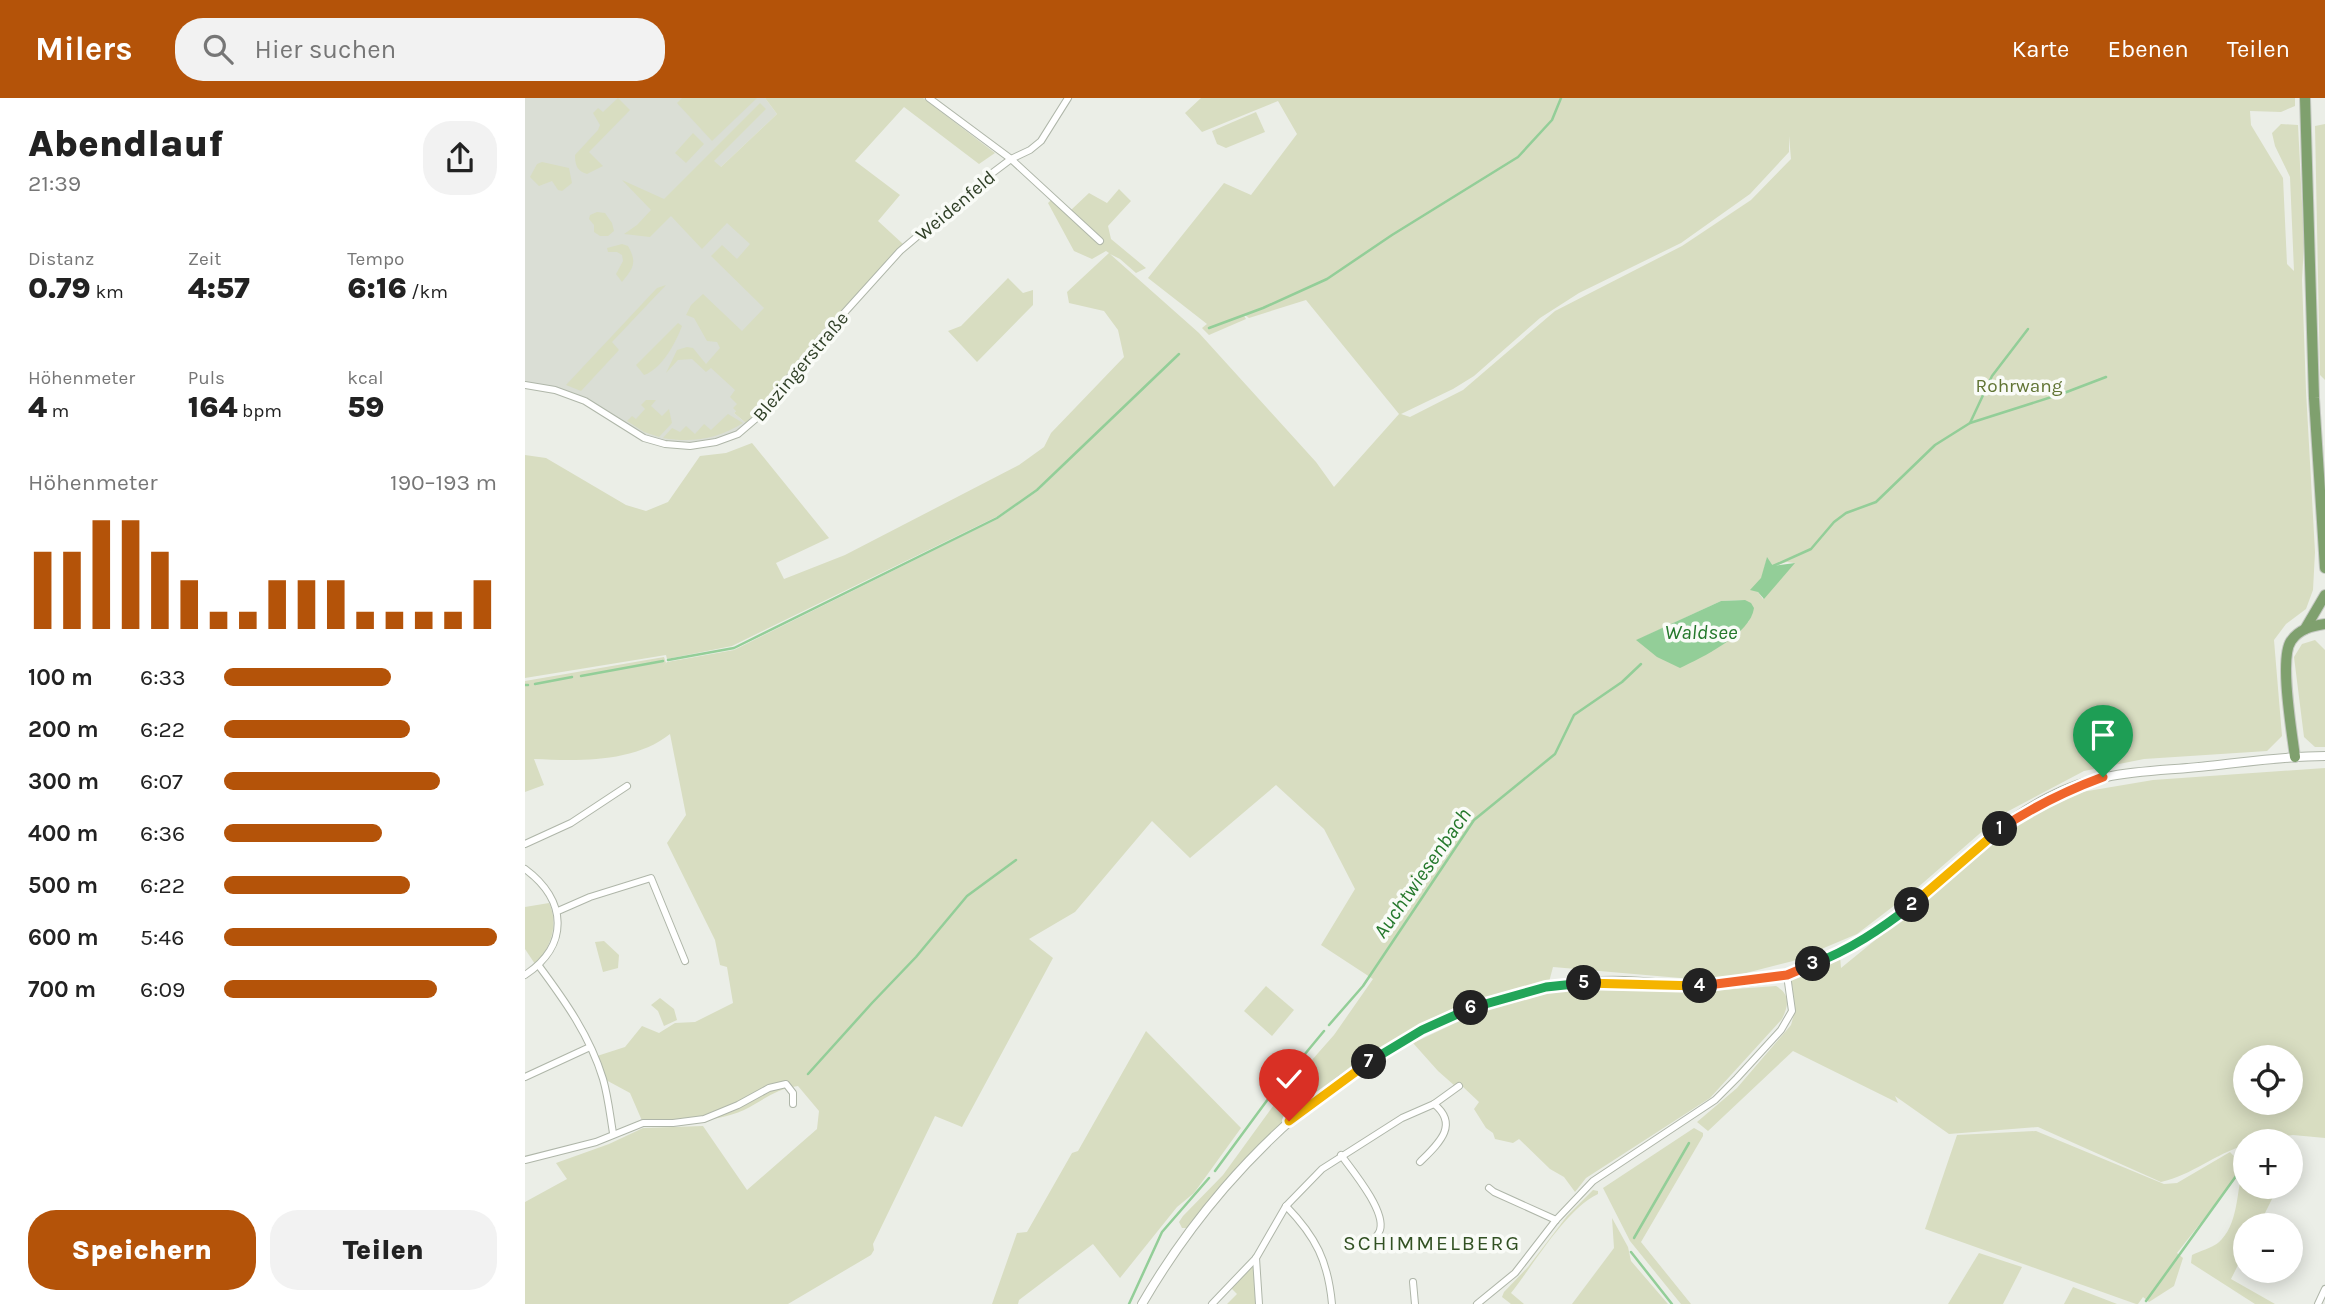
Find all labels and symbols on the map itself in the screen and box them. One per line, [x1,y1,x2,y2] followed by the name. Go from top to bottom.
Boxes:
[911,166,1000,245] street label: Weidenfeld
[749,307,853,426] street label: Blezingerstraße
[1976,375,2063,397] park label: Rohrwang
[1665,620,1738,644] water label: Waldsee
[2073,705,2133,777] pin
[1368,803,1476,943] water label: Auchtwiesenbach
[1983,812,2017,846] pin: 1
[1895,888,1929,922] pin: 2
[1795,946,1831,982] pin: 3
[1567,966,1601,1001] pin: 5
[1683,968,1717,1004] pin: 4
[1453,990,1489,1026] pin: 6
[1351,1044,1387,1080] pin: 7
[1259,1049,1319,1121] pin
[1343,1231,1521,1255] district label: SCHIMMELBERG

